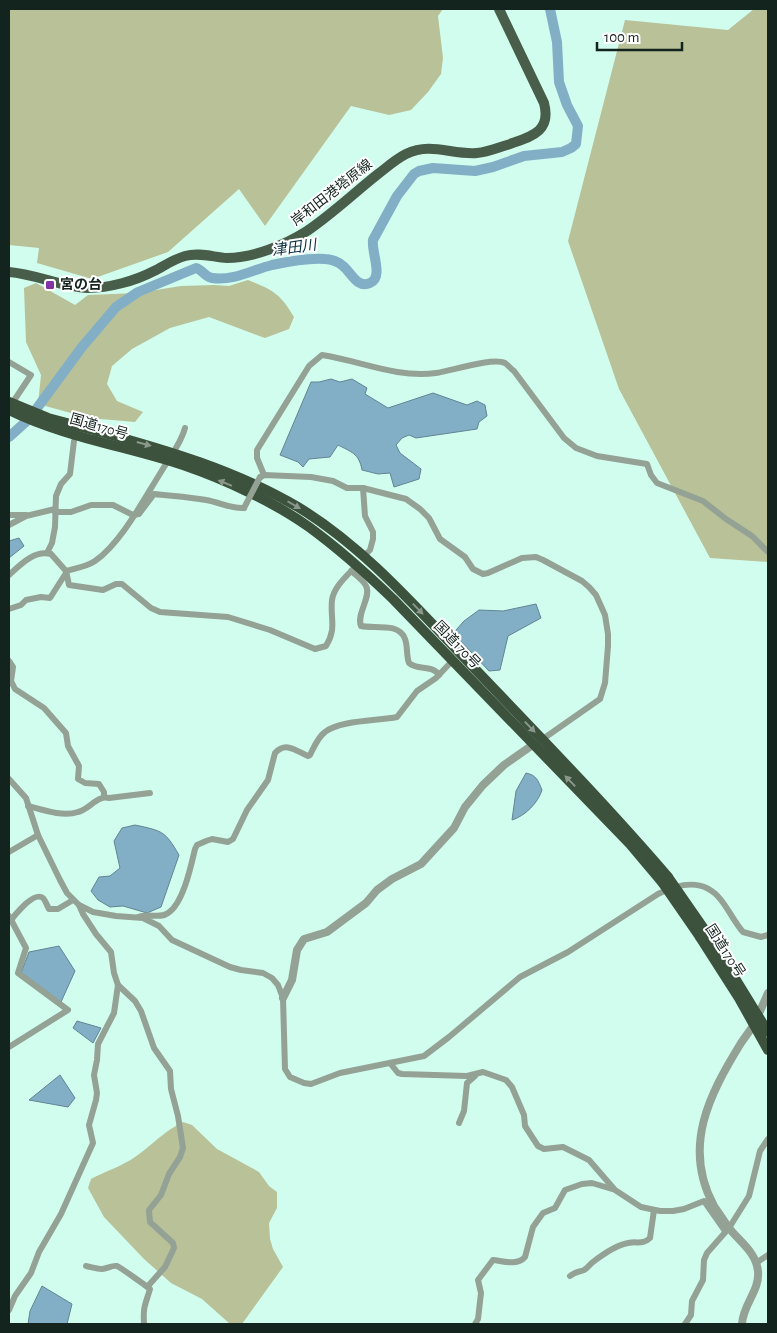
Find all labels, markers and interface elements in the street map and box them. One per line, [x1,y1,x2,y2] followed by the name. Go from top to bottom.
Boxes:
[597,20,682,52] scale bar
[604,30,639,45] text: 100 m
[288,157,375,229] street label: 岸和田港塔原線
[271,236,319,259] water label: 津田川
[60,277,102,292] place label: 宮の台
[44,279,56,291] marker: 宮の台
[68,411,130,442] street label: 国道170号
[136,440,151,448] one-way arrow
[218,478,232,486] one-way arrow
[287,501,300,510] one-way arrow
[412,603,424,615] one-way arrow
[431,618,484,671] street label: 国道170号
[524,720,536,732] one-way arrow
[564,776,576,788] one-way arrow
[703,921,748,980] street label: 国道170号

